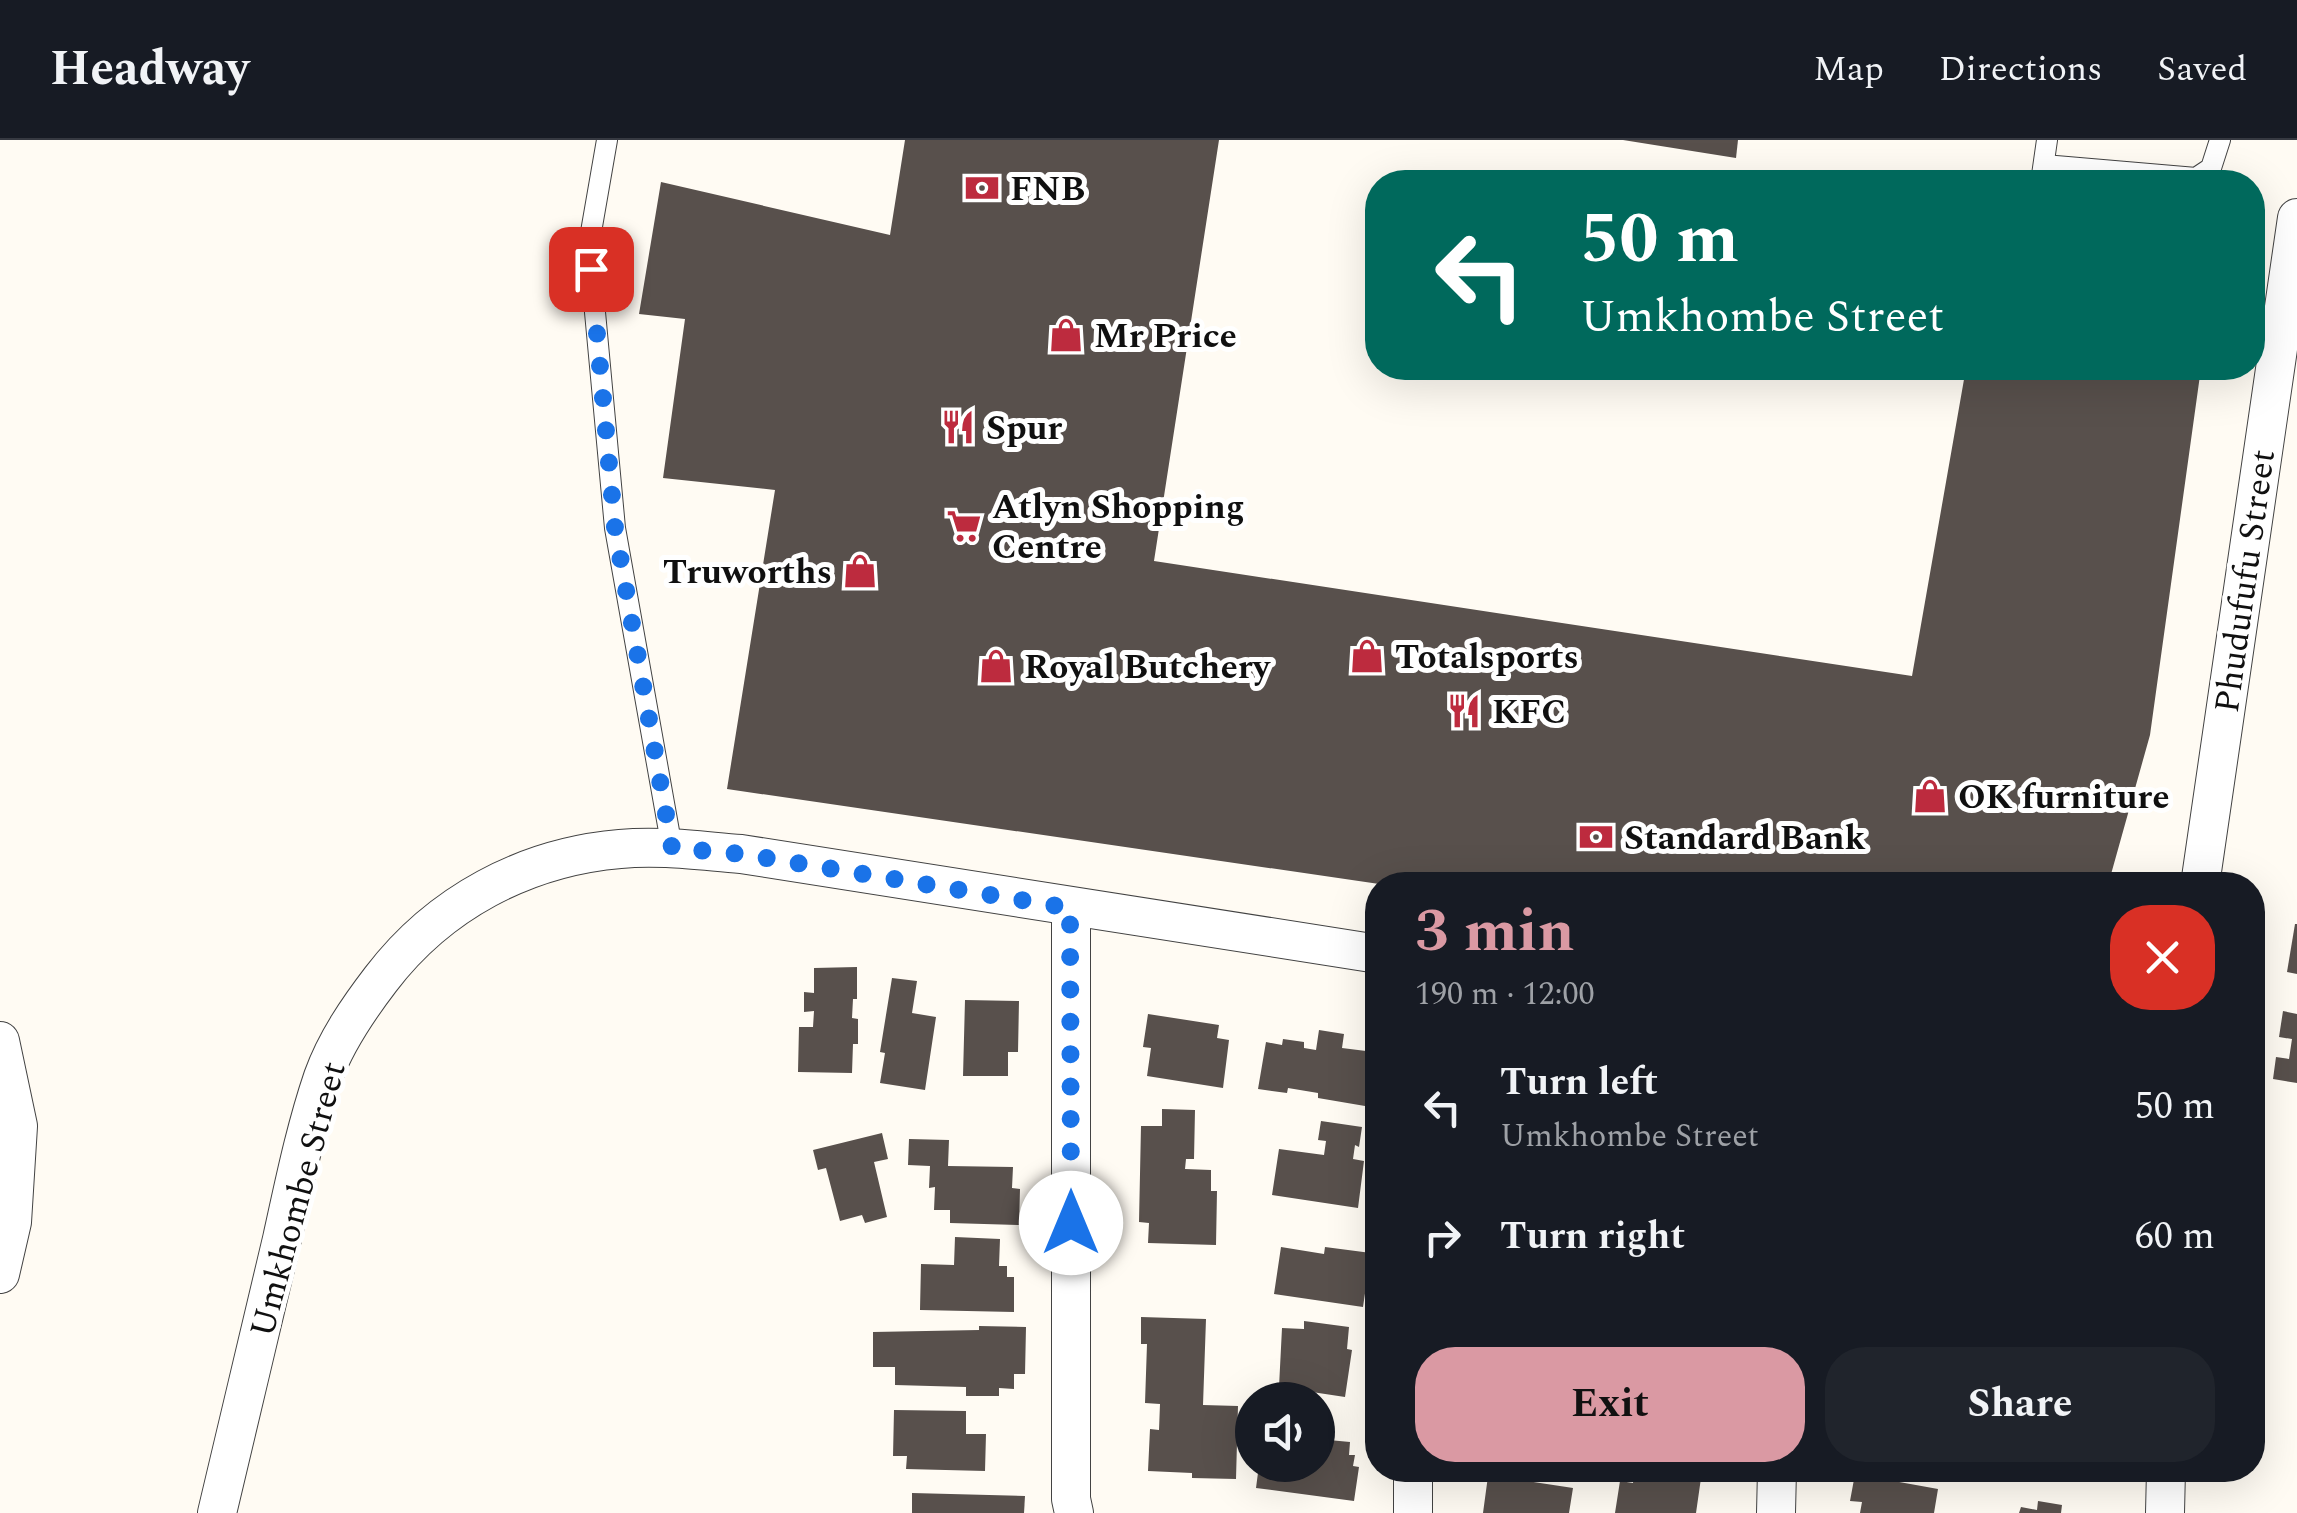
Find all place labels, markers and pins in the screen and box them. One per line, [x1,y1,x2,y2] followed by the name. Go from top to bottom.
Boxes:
[1010,163,1085,216] place label: FNB
[963,169,1001,207] bank icon: FNB
[549,227,634,312] pin
[1094,310,1237,363] place label: Mr Price
[1047,316,1085,354] shop icon: Mr Price
[986,402,1062,455] place label: Spur
[939,408,977,446] restaurant icon: Spur
[992,481,1245,574] place label: Atlyn Shopping Centre
[945,507,983,545] supermarket icon: Atlyn Shopping Centre
[663,546,832,599] place label: Truworths
[841,552,879,590] shop icon: Truworths
[1395,631,1579,684] place label: Totalsports
[1348,637,1386,675] shop icon: Totalsports
[1024,641,1271,694] place label: Royal Butchery
[977,647,1015,685] shop icon: Royal Butchery
[1492,686,1566,739] place label: KFC
[1445,692,1483,730] restaurant icon: KFC
[1958,771,2170,824] place label: OK furniture
[1911,777,1949,815] shop icon: OK furniture
[1624,812,1866,865] place label: Standard Bank
[1577,818,1615,856] bank icon: Standard Bank

